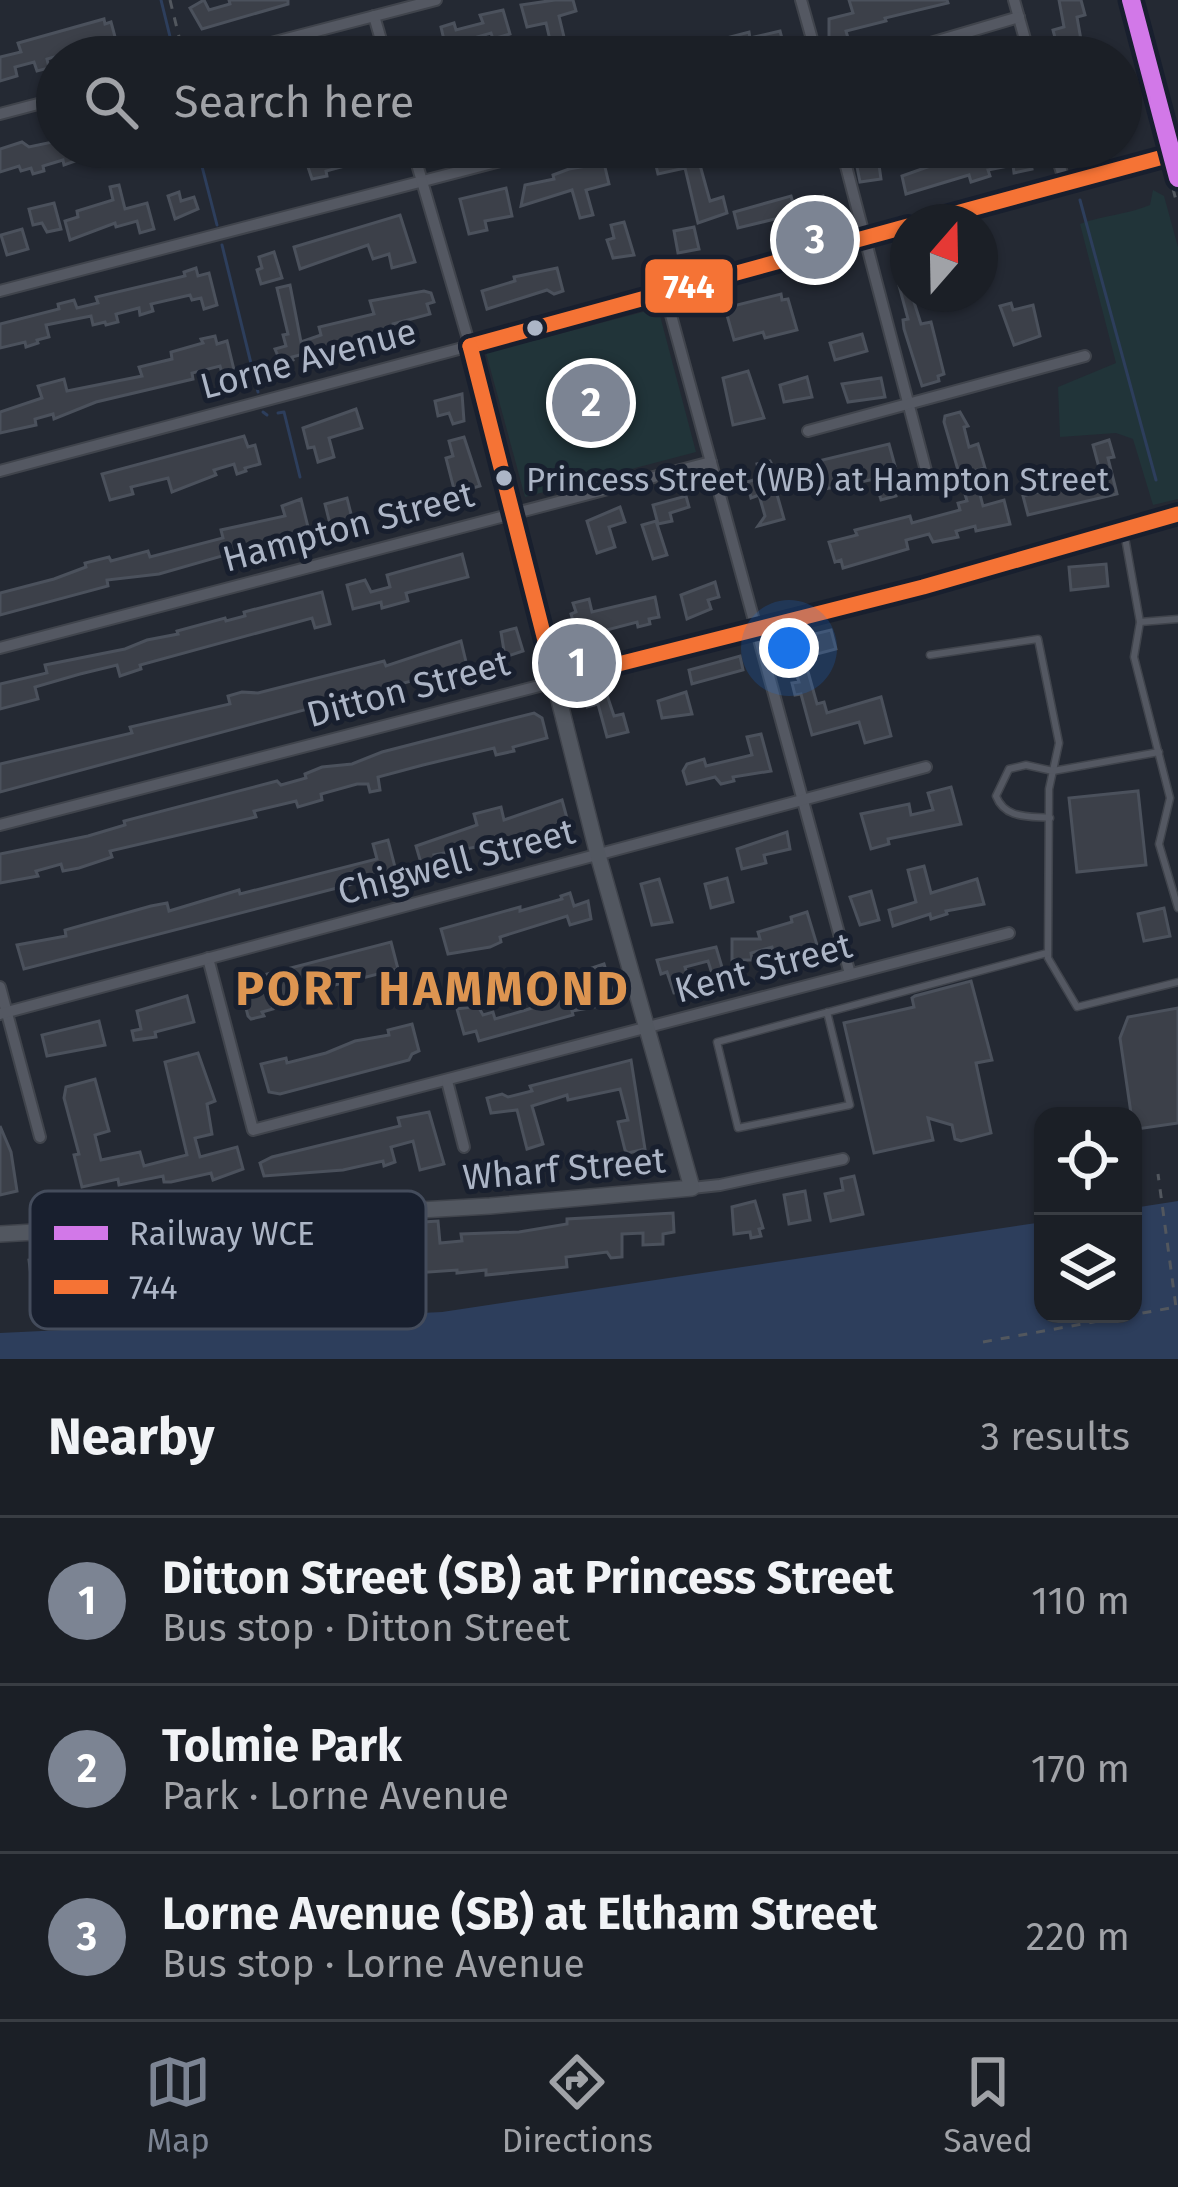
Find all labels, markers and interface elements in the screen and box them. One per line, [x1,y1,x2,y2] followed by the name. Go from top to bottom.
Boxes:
[36,36,1142,168] search box
[78,69,144,135] icon: search
[174,75,414,129] text: Search here
[776,195,854,285] pin: 3
[890,204,998,312] north arrow
[643,257,735,315] line badge: 744
[663,267,715,307] text: 744
[195,309,421,409] street label: Lorne Avenue
[524,317,546,339] unlabelled marker
[552,358,630,448] pin: 2
[526,460,1109,500] place label: Princess Street (WB) at Hampton Street
[493,467,515,489] marker: Princess Street (WB) at Hampton Street
[218,472,479,582] street label: Hampton Street
[538,618,616,708] pin: 1
[759,618,819,678] your location
[302,641,514,737] street label: Ditton Street
[333,809,580,915] street label: Chigwell Street
[670,923,857,1013] street label: Kent Street
[235,960,631,1018] district label: PORT HAMMOND
[1034,1107,1142,1323] map controls
[1034,1107,1142,1215] button: locate
[461,1138,667,1200] street label: Wharf Street
[30,1191,426,1329] legend
[129,1214,315,1254] text: Railway WCE
[1034,1215,1142,1323] button: layers
[129,1268,177,1308] text: 744
[48,1406,214,1468] text: Nearby
[980,1414,1130,1460] text: 3 results
[162,1551,893,1605] text: Ditton Street (SB) at Princess Street
[78,1578,96,1624] text: 1
[1031,1578,1130,1624] text: 110 m
[162,1605,570,1651] text: Bus stop · Ditton Street
[162,1719,402,1773] text: Tolmie Park
[77,1746,97,1792] text: 2
[1031,1746,1130,1792] text: 170 m
[162,1773,509,1819] text: Park · Lorne Avenue
[162,1887,877,1941] text: Lorne Avenue (SB) at Eltham Street
[77,1914,97,1960] text: 3
[1026,1914,1130,1960] text: 220 m
[162,1941,585,1987] text: Bus stop · Lorne Avenue
[145,2049,211,2161] tab: Map
[502,2049,653,2161] tab: Directions
[943,2049,1033,2161] tab: Saved

